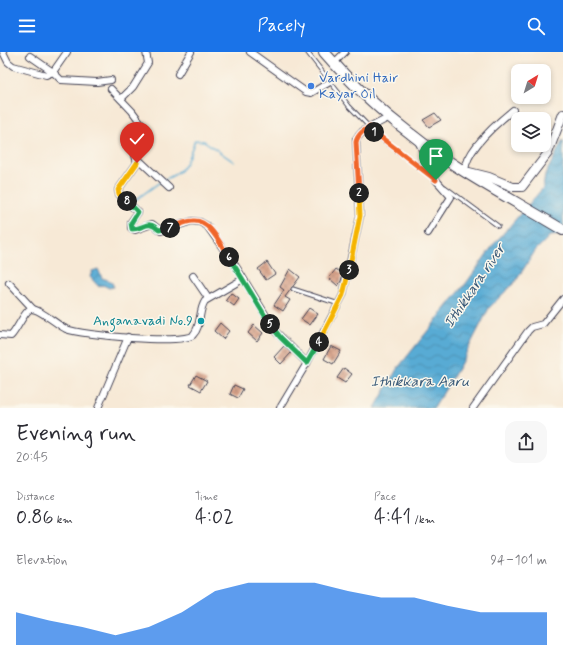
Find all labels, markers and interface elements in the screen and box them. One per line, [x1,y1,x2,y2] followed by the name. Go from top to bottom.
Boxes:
[258,14,305,38] text: Pacely
[16,15,38,37] icon: menu
[525,15,547,37] icon: search
[511,64,551,104] north arrow
[511,64,551,152] map controls
[319,69,398,103] place label: Vardhini Hair Kayar Oil
[306,81,316,91] marker: Vardhini Hair Kayar Oil
[511,112,551,152] button: layers
[120,122,154,163] pin
[364,122,384,142] pin: 1
[372,125,376,139] text: 1
[126,128,148,150] icon: check
[419,139,453,180] pin
[425,145,447,167] icon: arrive
[349,183,369,203] pin: 2
[356,186,362,200] text: 2
[117,191,137,211] pin: 8
[124,194,130,208] text: 8
[160,218,180,238] pin: 7
[167,221,173,235] text: 7
[440,238,512,332] water label: Ithikkara river
[219,247,239,267] pin: 6
[226,250,232,264] text: 6
[339,260,359,280] pin: 3
[347,263,351,277] text: 3
[93,312,193,332] place label: Anganavadi No.9
[260,314,280,334] pin: 5
[196,316,206,326] marker: Anganavadi No.9
[267,317,273,331] text: 5
[309,332,329,352] pin: 4
[316,335,322,349] text: 4
[371,372,469,392] water label: Ithikkara Aaru
[16,420,136,448] text: Evening run
[505,421,547,463] button: share
[16,449,48,466] text: 20:45
[16,490,55,504] text: Distance
[195,490,218,504] text: Time
[374,490,396,504] text: Pace
[16,504,54,531] text: 0.86
[195,504,234,531] text: 4:02
[374,504,411,531] text: 4:41
[54,513,73,527] text: km
[411,513,435,527] text: /km
[16,552,67,569] text: Elevation
[491,552,547,569] text: 94–101 m

